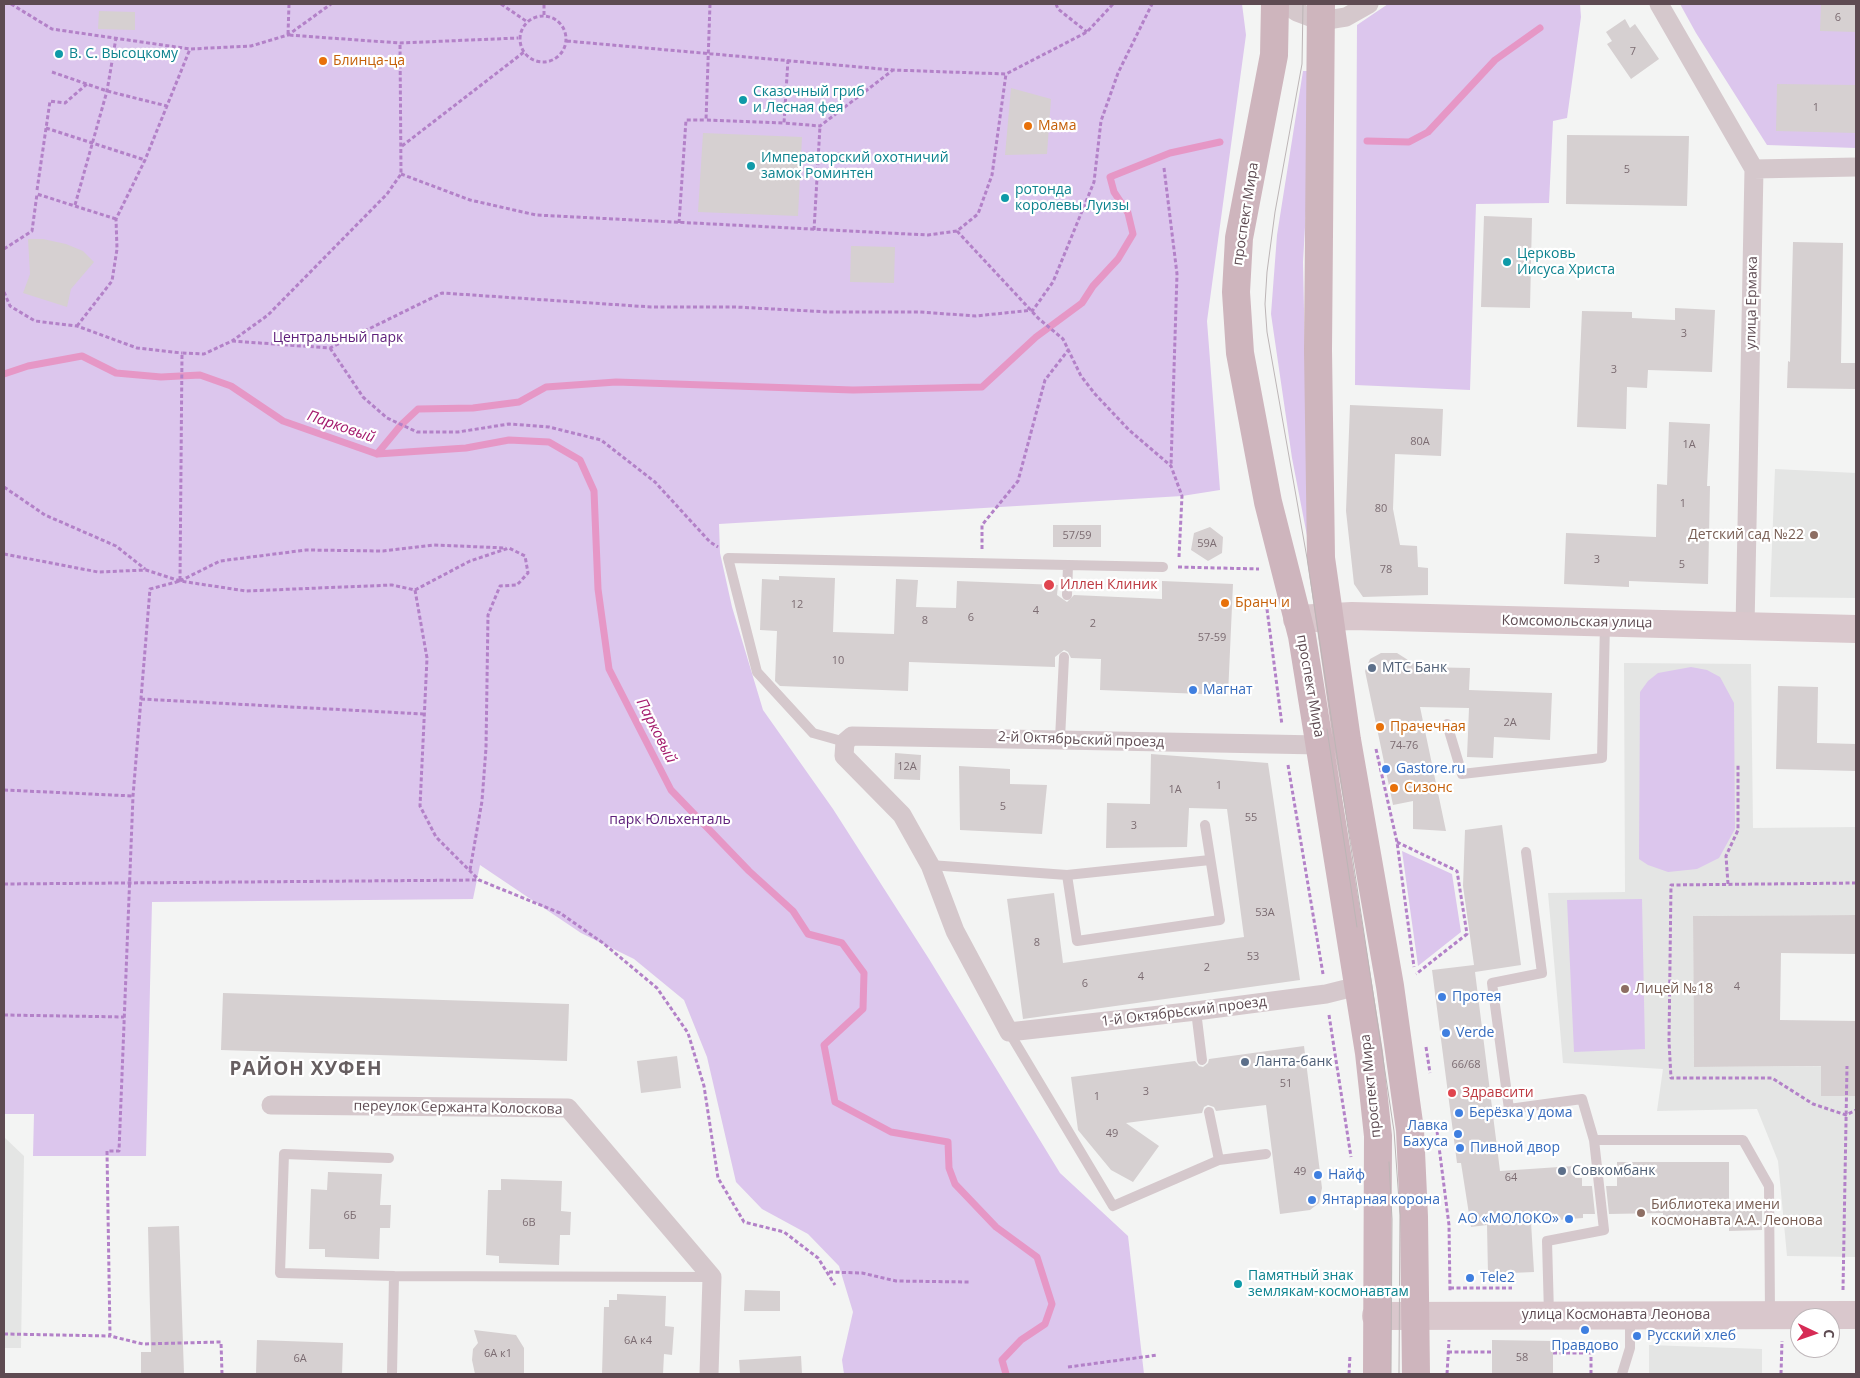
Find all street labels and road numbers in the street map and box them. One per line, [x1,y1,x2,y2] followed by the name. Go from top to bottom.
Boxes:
[1230,161,1262,267] street label: проспект Мира
[1743,256,1761,350] street label: улица Ермака
[1501,612,1653,632] street label: Комсомольская улица
[1293,633,1327,739] street label: проспект Мира
[998,729,1164,751] street label: 2-й Октябрьский проезд
[1100,994,1268,1030] street label: 1-й Октябрьский проезд
[1357,1033,1385,1139] street label: проспект Мира
[353,1098,563,1118] street label: переулок Сержанта Колоскова
[1522,1307,1710,1323] street label: улица Космонавта Леонова

